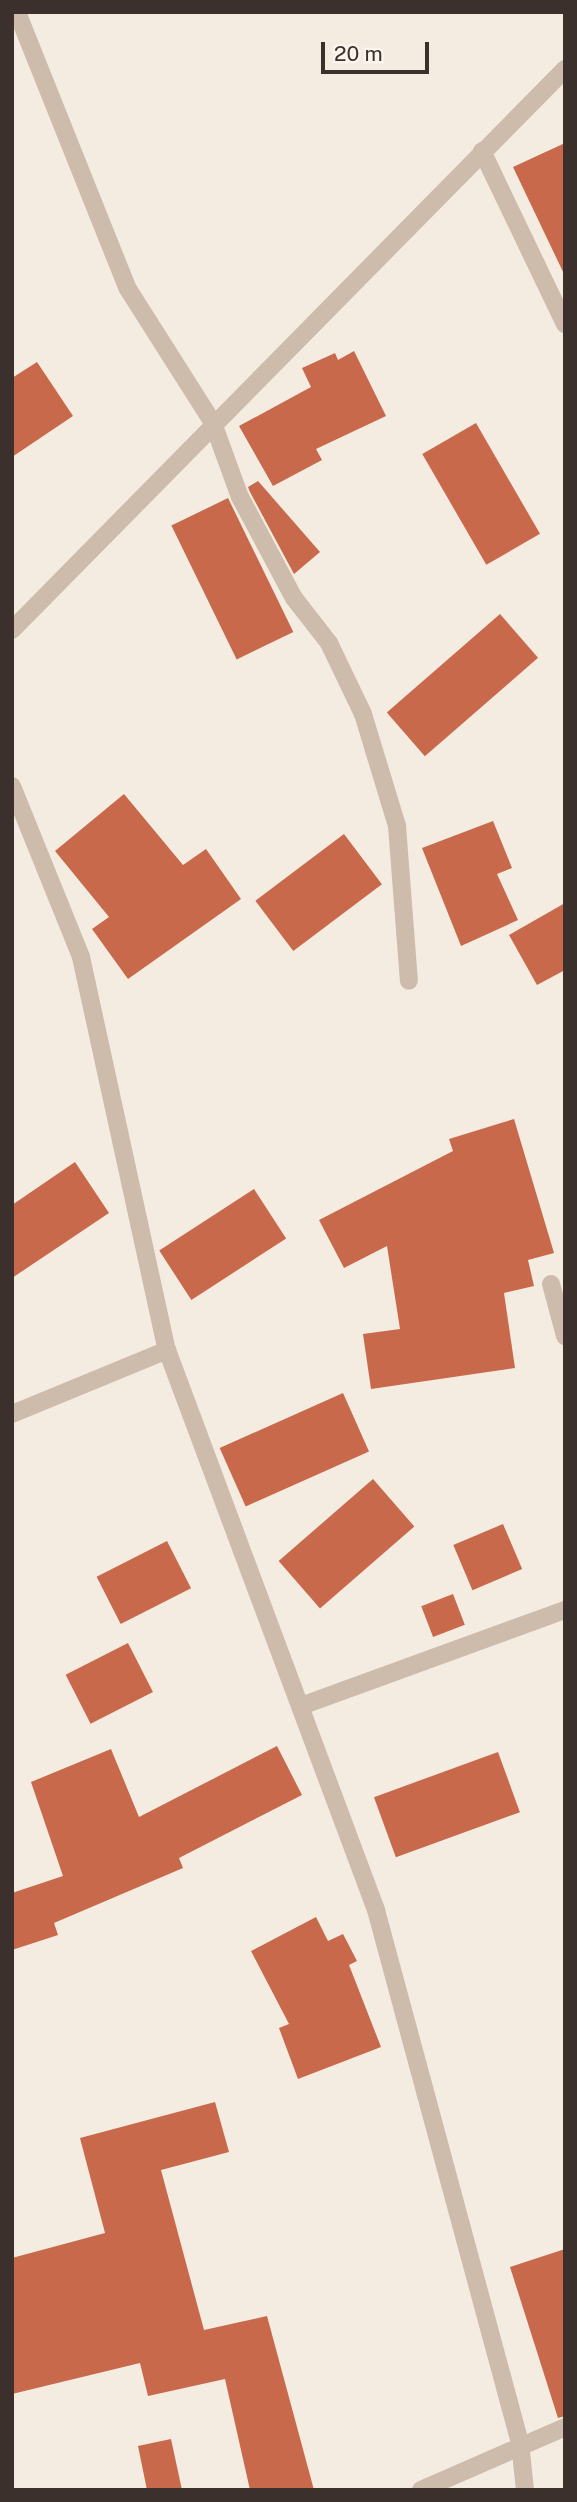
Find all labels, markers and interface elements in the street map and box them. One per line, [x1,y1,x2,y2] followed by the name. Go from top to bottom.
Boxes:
[325,28,434,72] scale bar
[334,41,383,66] text: 20 m

